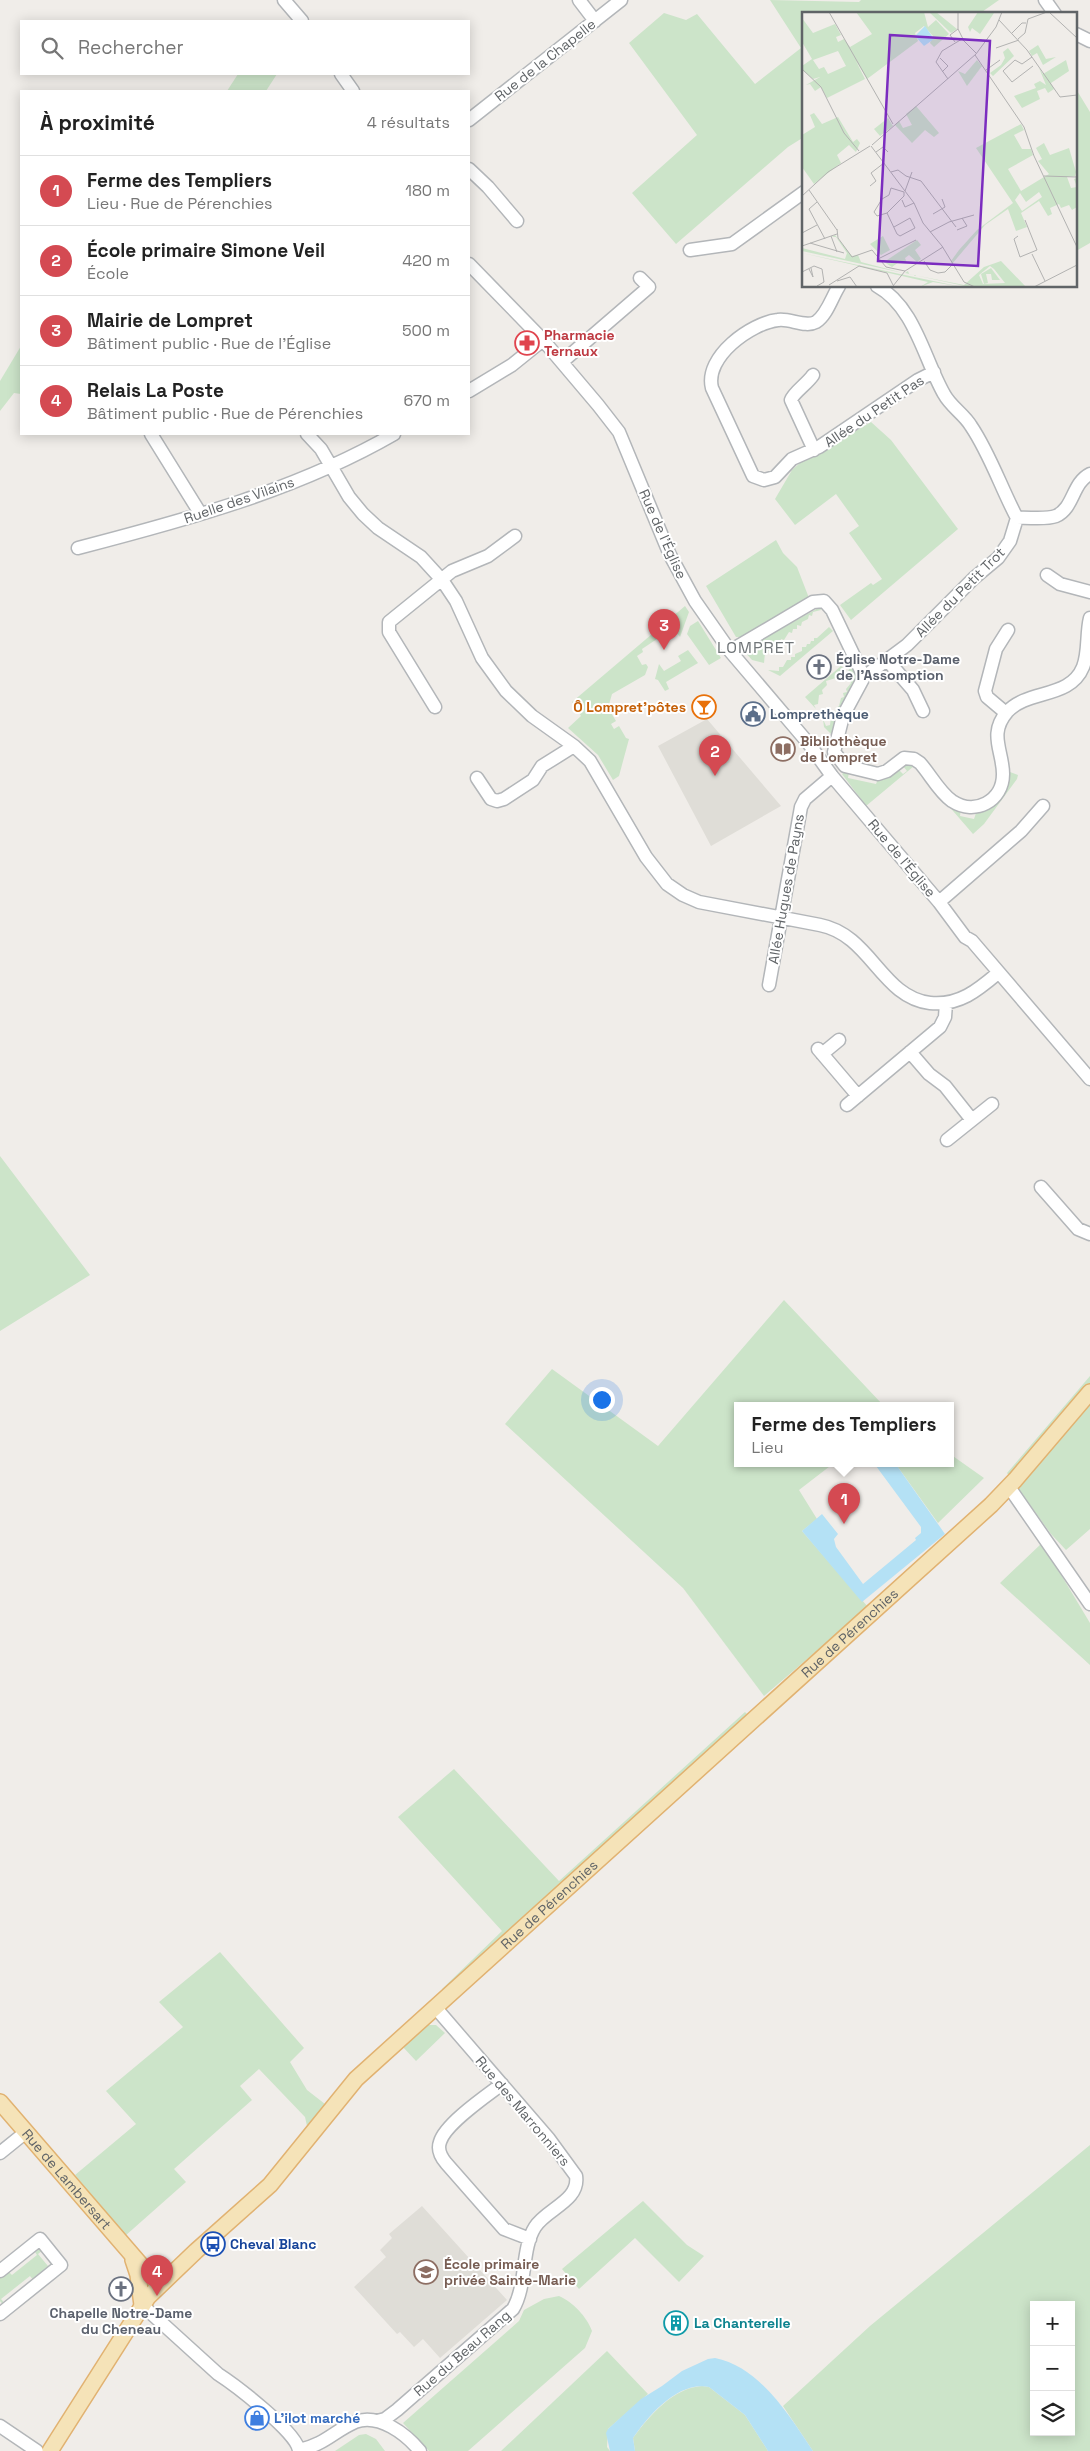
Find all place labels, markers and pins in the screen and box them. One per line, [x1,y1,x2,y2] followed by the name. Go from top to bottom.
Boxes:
[544,326,615,360] place label: Pharmacie Ternaux
[514,330,540,356] pharmacy icon: Pharmacie Ternaux
[648,609,680,650] pin: 3
[836,650,960,684] place label: Église Notre-Dame de l'Assomption
[806,654,832,680] church icon: Église Notre-Dame de l'Assomption
[691,694,717,720] bar icon: Ô Lompret’pôtes
[573,698,686,716] place label: Ô Lompret’pôtes
[740,701,766,727] public building icon: Lomprethèque
[770,705,869,723] place label: Lomprethèque
[800,732,886,766] place label: Bibliothèque de Lompret
[699,735,731,776] pin: 2
[770,736,796,762] library icon: Bibliothèque de Lompret
[828,1483,860,1524] pin: 1
[200,2231,226,2257] bus stop icon: Cheval Blanc
[230,2235,316,2253] place label: Cheval Blanc
[141,2255,173,2296] pin: 4
[444,2255,576,2289] place label: École primaire privée Sainte-Marie
[413,2259,439,2285] school or university icon: École primaire privée Sainte-Marie
[108,2276,134,2302] church icon: Chapelle Notre-Dame du Cheneau
[50,2304,192,2338] place label: Chapelle Notre-Dame du Cheneau
[663,2310,689,2336] building icon: La Chanterelle
[694,2314,791,2332] place label: La Chanterelle
[244,2405,270,2431] shop icon: L'ilot marché
[274,2409,360,2427] place label: L'ilot marché

